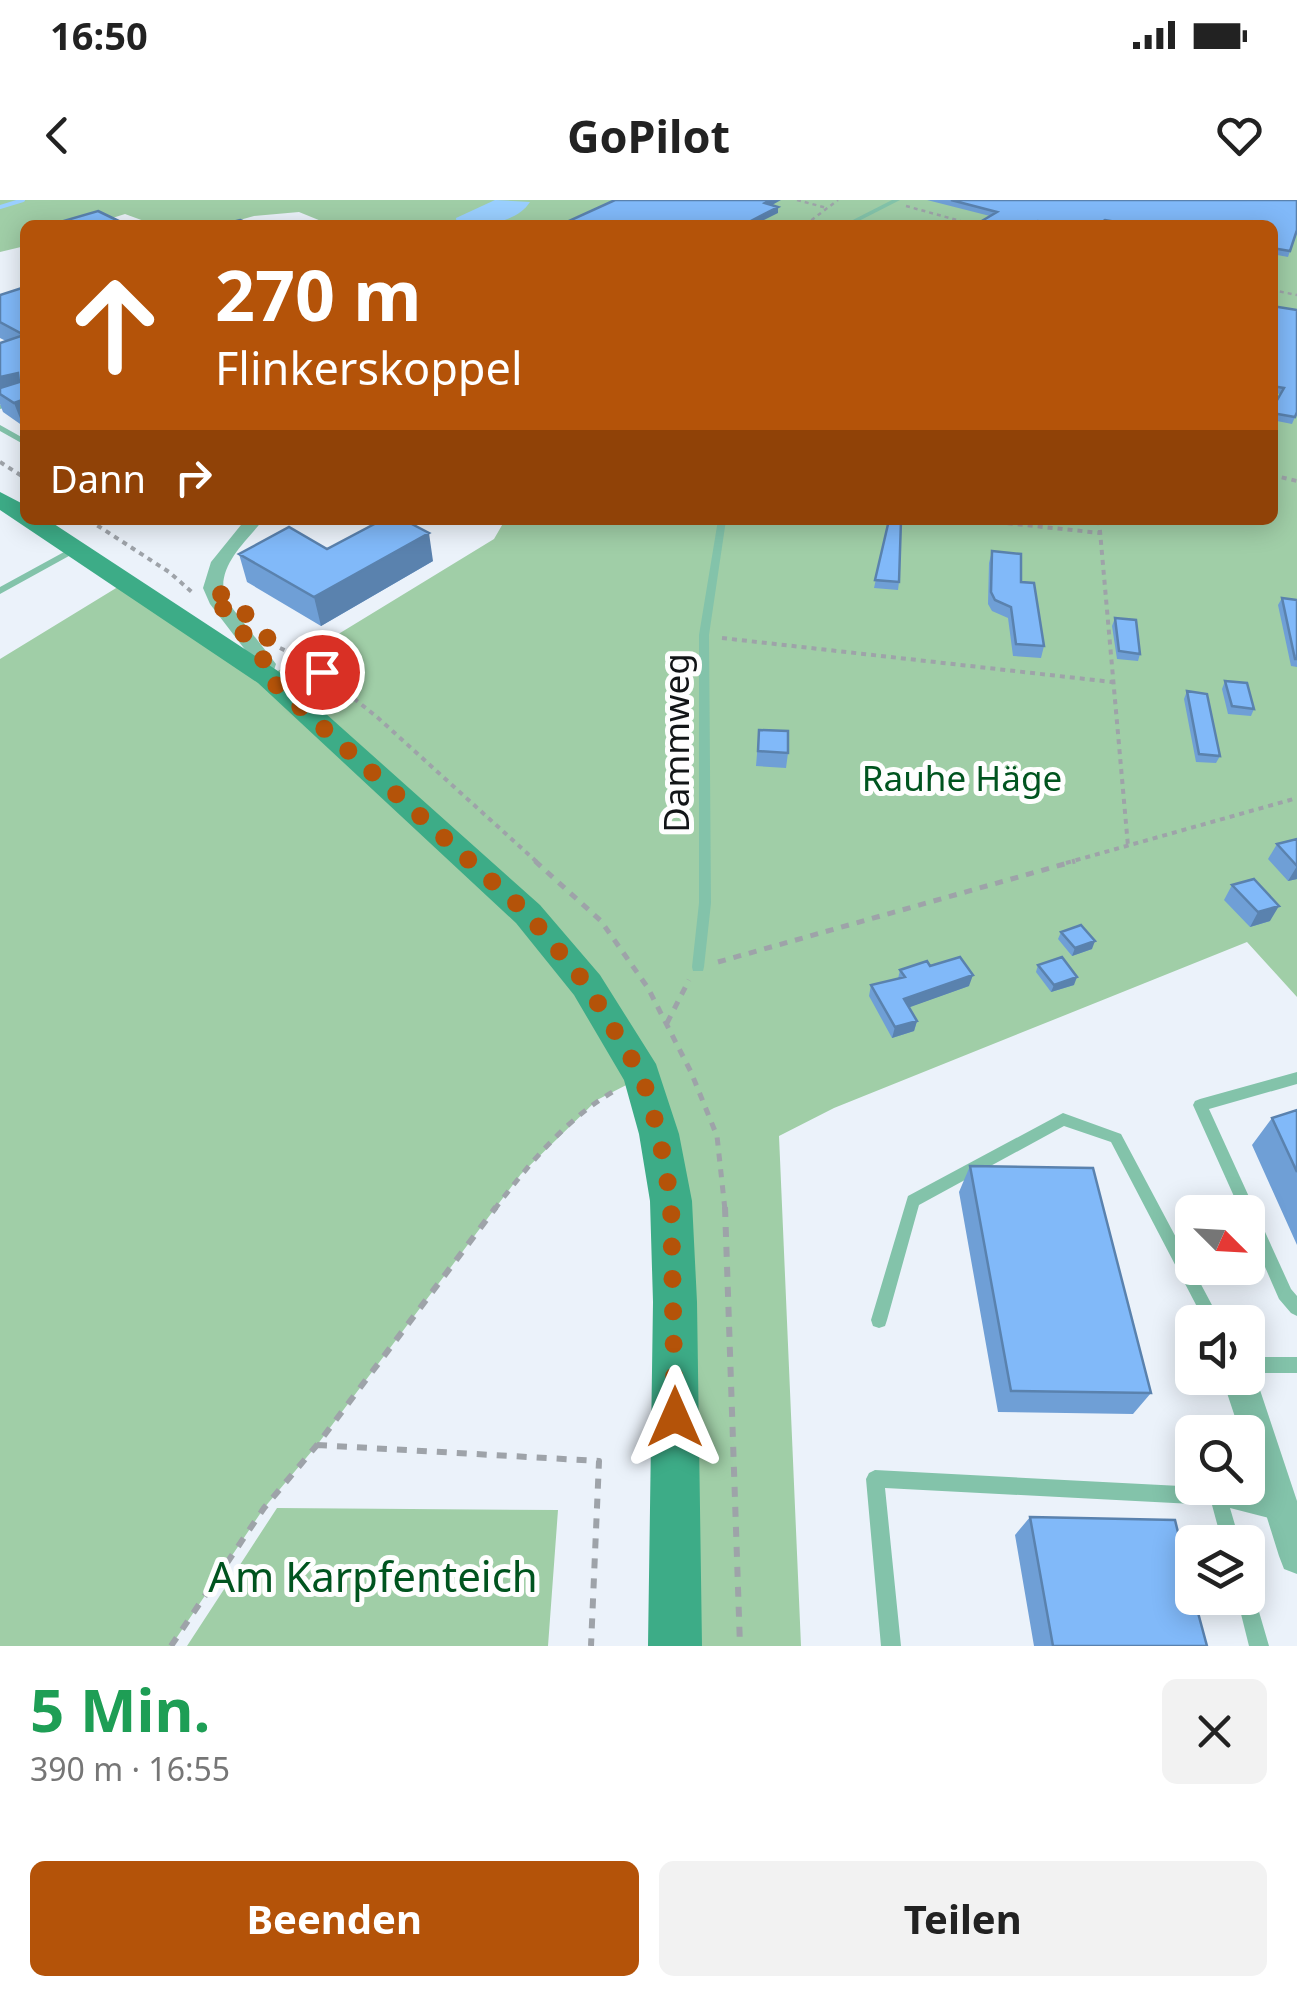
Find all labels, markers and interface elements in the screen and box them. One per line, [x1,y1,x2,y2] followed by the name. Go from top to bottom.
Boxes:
[50,9,148,61] text: 16:50
[567,105,730,166] text: GoPilot
[30,108,85,163] icon: back
[1212,108,1267,163] icon: heart
[215,246,422,342] text: 270 m
[50,260,180,390] icon: ahead
[215,337,523,398] text: Flinkerskoppel
[166,450,221,505] icon: right
[50,452,146,504] text: Dann
[280,630,365,715] pin
[295,645,350,700] icon: arrive
[652,653,699,833] street label: Dammweg
[862,754,1062,801] park label: Rauhe Häge
[1175,1195,1265,1285] north arrow
[1175,1195,1265,1615] map controls
[1175,1305,1265,1395] button: sound
[623,1365,727,1469] position arrow
[1175,1415,1265,1505] button: search
[1175,1525,1265,1615] button: layers
[208,1547,538,1604] park label: Am Karpfenteich
[30,1668,210,1750] text: 5 Min.
[1162,1679,1267,1784] button: close
[30,1747,230,1790] text: 390 m · 16:55
[30,1861,639,1976] button: Beenden
[659,1861,1267,1976] button: Teilen

